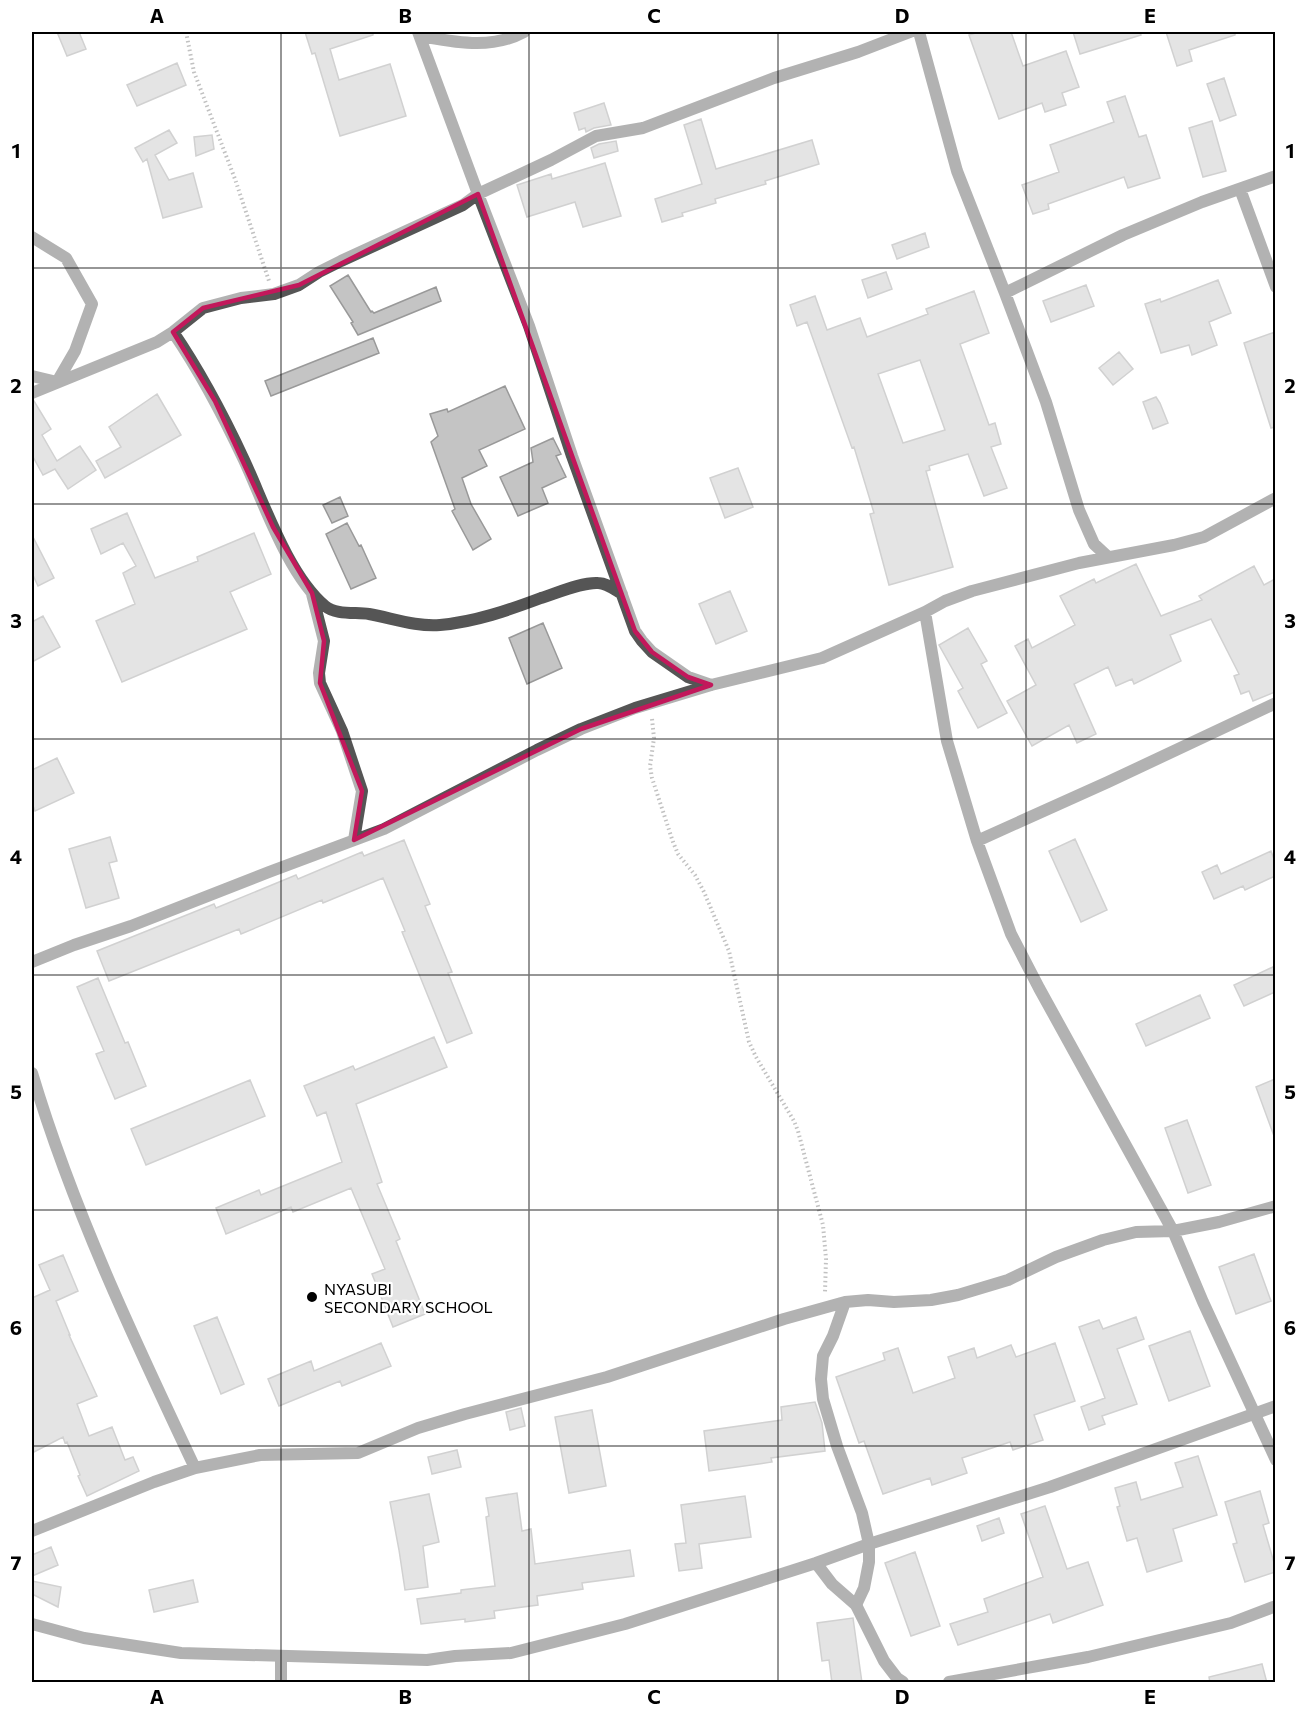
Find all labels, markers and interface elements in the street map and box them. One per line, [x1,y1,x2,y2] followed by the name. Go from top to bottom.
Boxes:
[150,3,164,27] text: A
[398,3,412,27] text: B
[647,3,661,27] text: C
[895,3,909,27] text: D
[1144,3,1156,27] text: E
[11,138,21,162] text: 1
[1285,138,1295,162] text: 1
[10,373,22,397] text: 2
[1284,373,1296,397] text: 2
[10,608,22,632] text: 3
[1284,608,1296,632] text: 3
[10,844,22,868] text: 4
[1284,844,1296,868] text: 4
[10,1079,22,1103] text: 5
[1284,1079,1296,1103] text: 5
[324,1279,493,1316] place label: NYASUBI SECONDARY SCHOOL
[305,1290,319,1304] marker: NYASUBI SECONDARY SCHOOL
[10,1315,22,1339] text: 6
[1284,1315,1296,1339] text: 6
[11,1550,22,1574] text: 7
[1285,1550,1296,1574] text: 7
[150,1684,164,1708] text: A
[398,1684,412,1708] text: B
[647,1684,661,1708] text: C
[895,1684,909,1708] text: D
[1144,1684,1156,1708] text: E

